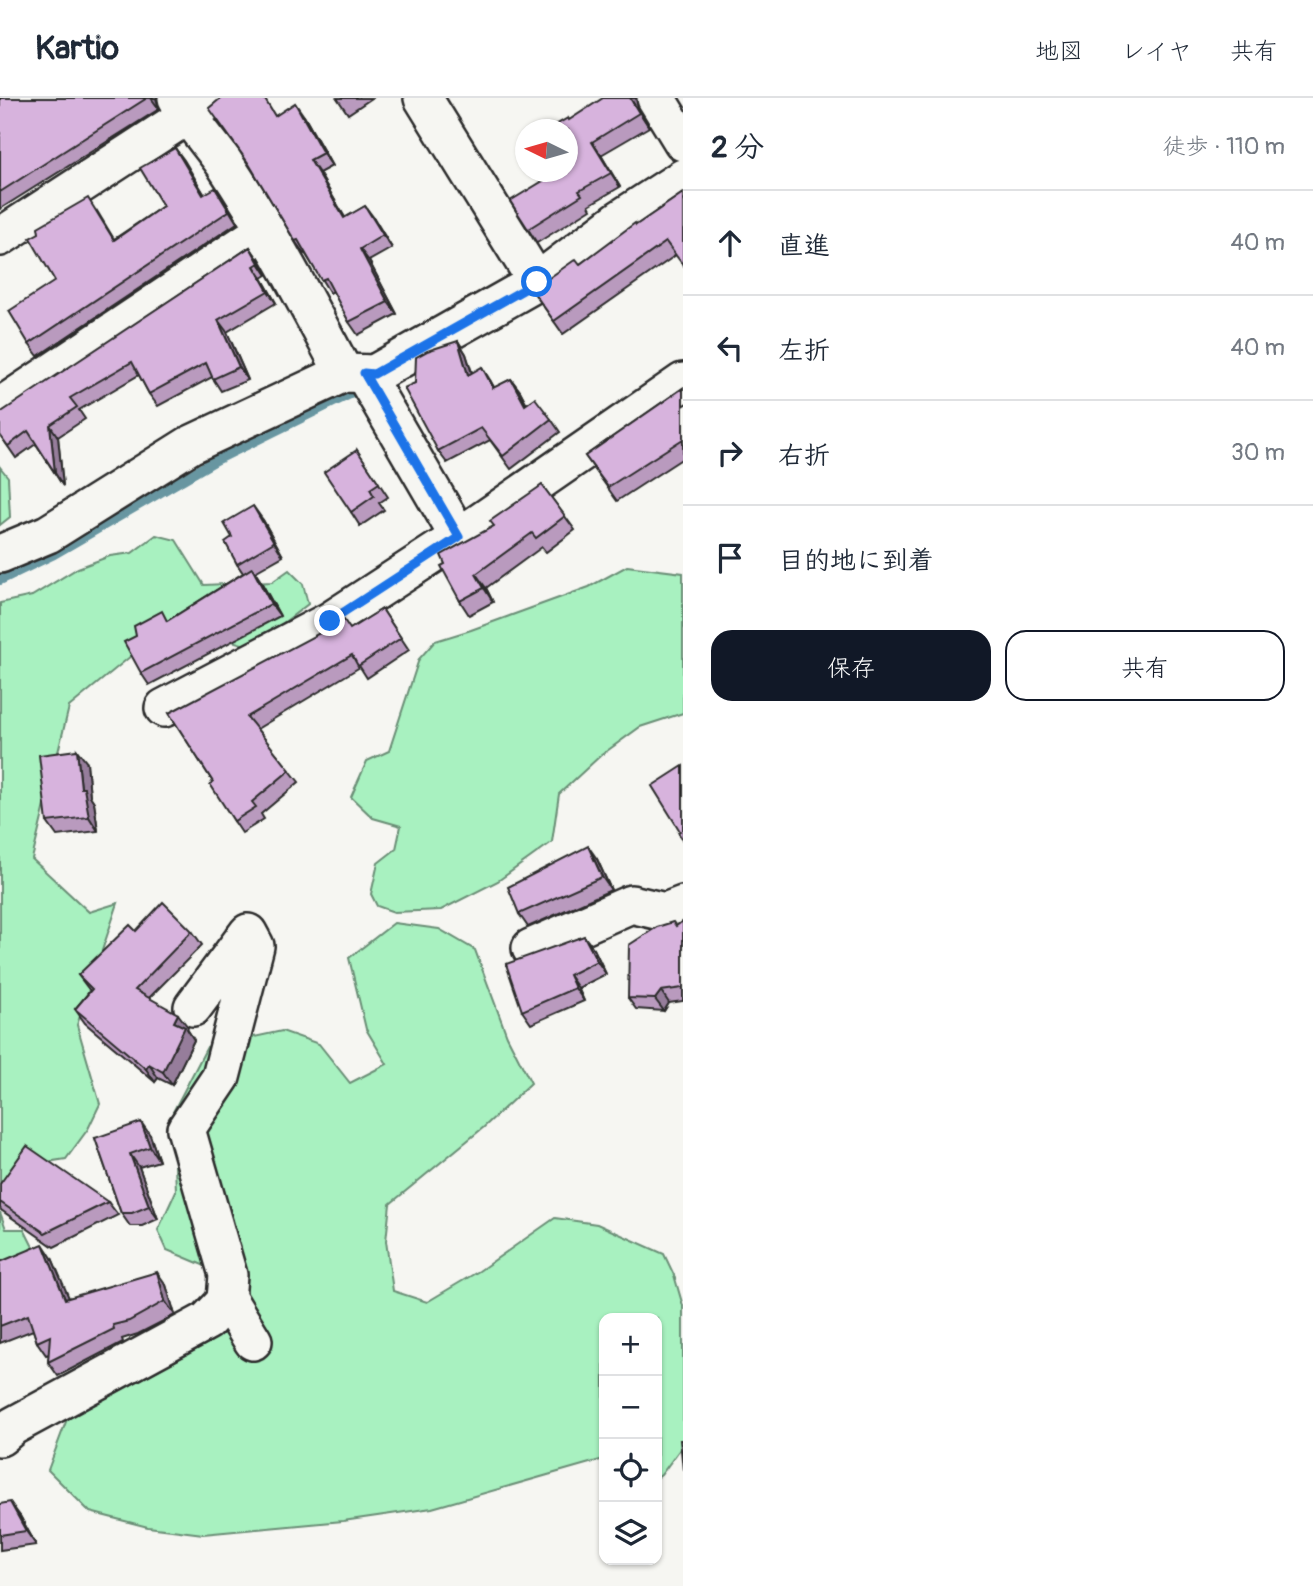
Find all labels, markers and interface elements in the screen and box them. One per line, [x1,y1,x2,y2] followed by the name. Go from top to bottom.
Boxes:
[35,28,119,69] text: Kartio
[1035,37,1083,66] text: 地図
[1121,37,1192,66] text: レイヤ
[1230,37,1278,66] text: 共有
[515,119,578,182] north arrow
[711,129,764,166] text: 2 分
[1162,132,1285,161] text: 徒歩 · 110 m
[711,224,749,262] icon: ahead
[1231,228,1285,257] text: 40 m
[778,230,830,262] text: 直進
[521,266,552,297] route start
[711,329,749,367] icon: left
[1231,333,1285,362] text: 40 m
[778,335,830,367] text: 左折
[711,434,749,472] icon: right
[1231,438,1285,467] text: 30 m
[778,440,830,472] text: 右折
[711,539,749,577] icon: arrive
[778,545,934,577] text: 目的地に到着
[314,605,345,636] route end
[711,630,991,701] button: 保存
[1005,630,1285,701] button: 共有
[599,1313,662,1565] map controls
[599,1313,662,1376] button: +
[599,1376,662,1439] button: −
[599,1439,662,1502] button: locate
[599,1502,662,1565] button: layers

